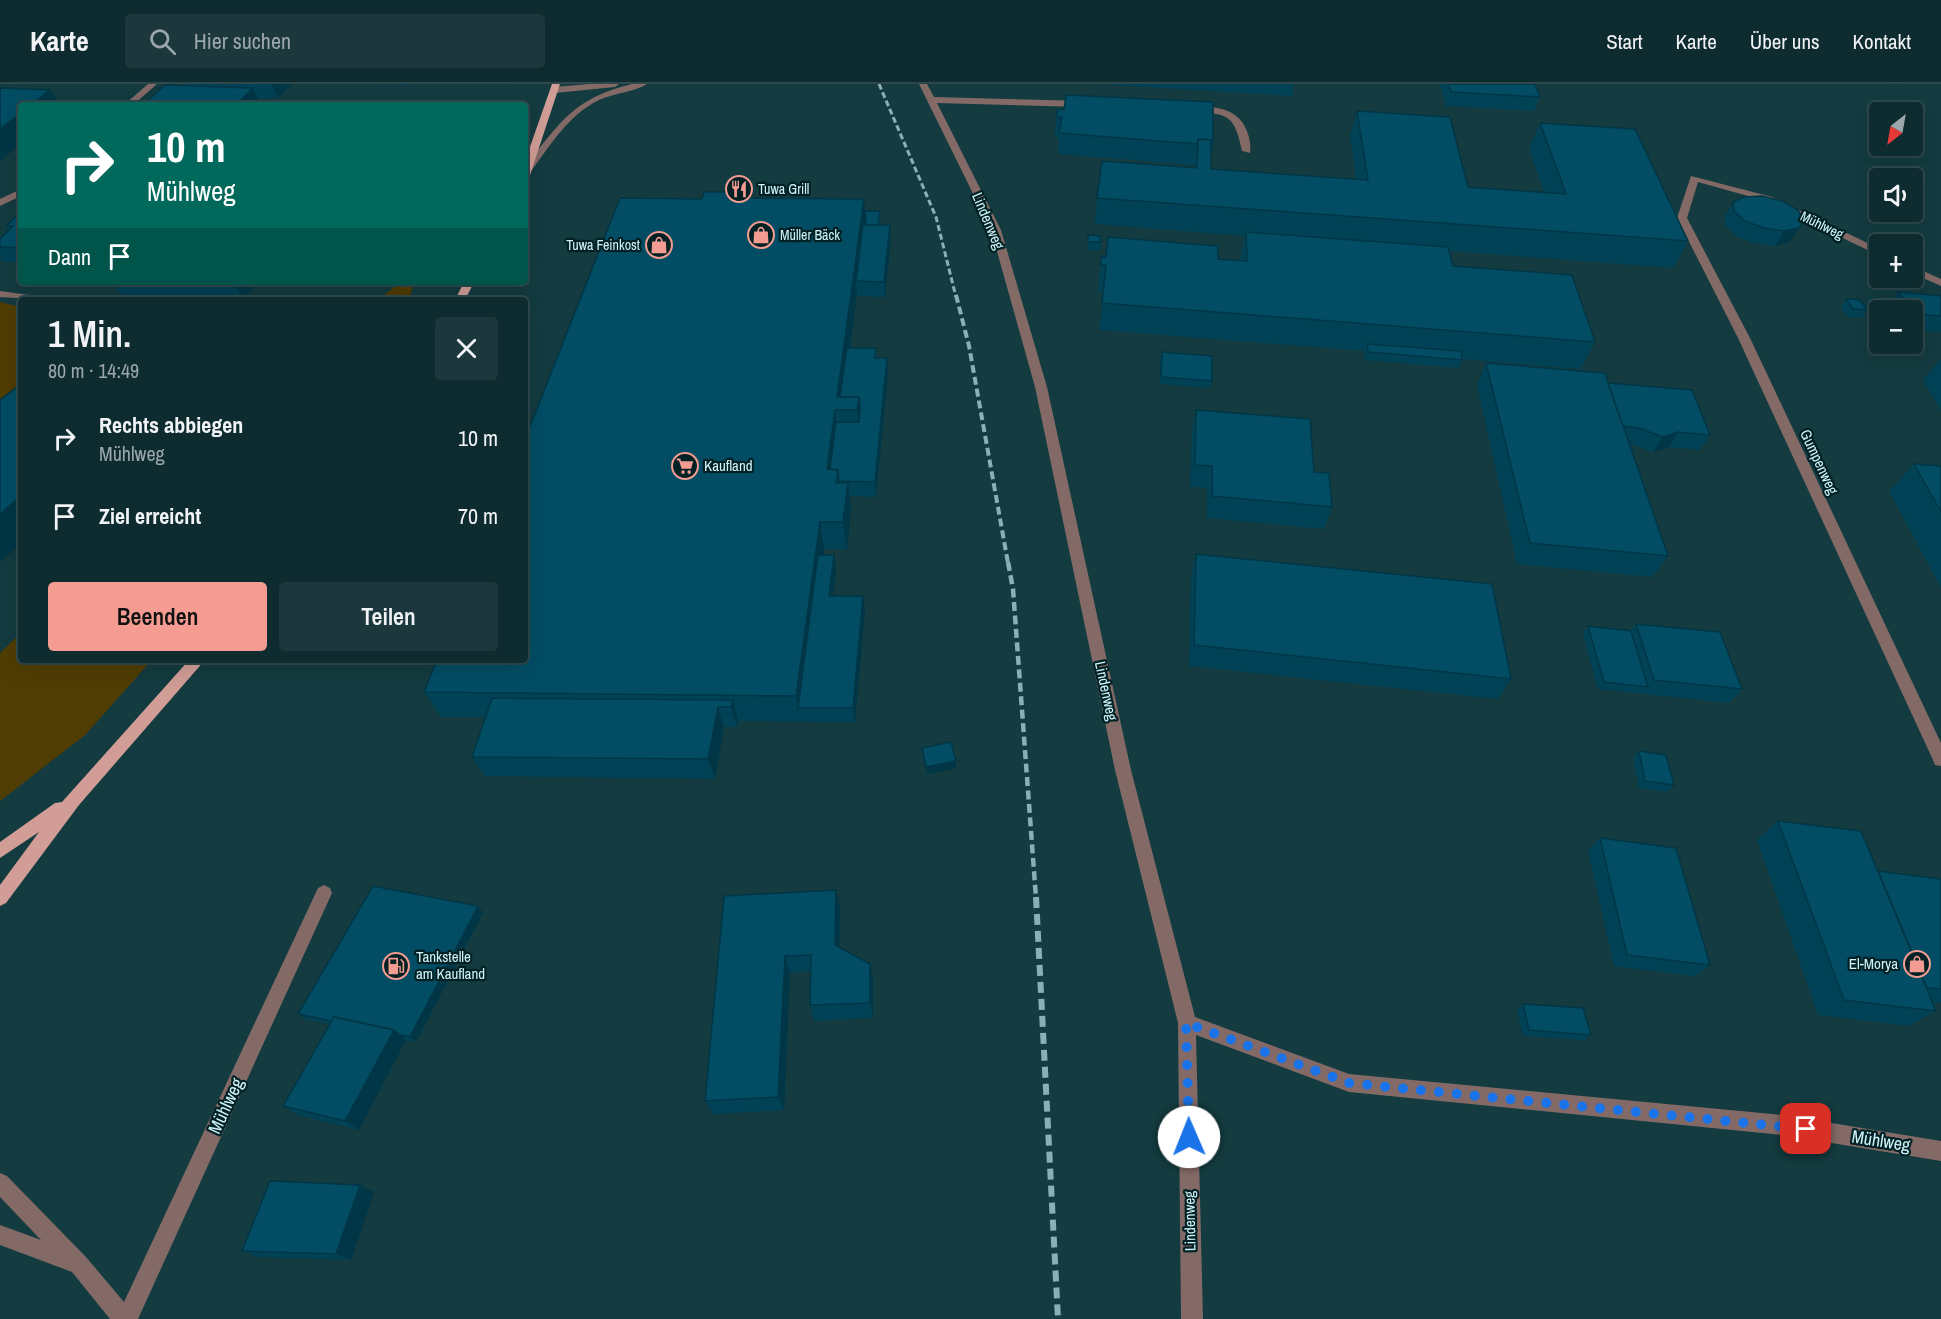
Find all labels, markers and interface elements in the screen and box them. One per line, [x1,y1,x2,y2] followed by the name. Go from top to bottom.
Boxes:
[125,14,545,68] search box
[30,22,89,60] text: Karte
[146,25,179,58] icon: search
[194,26,291,56] text: Hier suchen
[1606,27,1643,56] text: Start
[1676,27,1717,56] text: Karte
[1750,27,1820,56] text: Über uns
[1853,27,1911,56] text: Kontakt
[1869,102,1923,156] north arrow
[1869,102,1923,354] map controls
[147,119,226,175] text: 10 m
[48,126,126,204] icon: right
[1869,168,1923,222] button: sound
[147,173,236,209] text: Mühlweg
[724,174,754,204] restaurant icon: Tuwa Grill
[758,180,809,198] place label: Tuwa Grill
[967,189,1010,253] street label: Lindenweg
[1797,207,1847,243] street label: Mühlweg
[746,220,776,250] shop icon: Müller Bäck
[780,226,840,244] place label: Müller Bäck
[644,230,674,260] shop icon: Tuwa Feinkost
[1869,234,1923,288] button: +
[566,236,640,254] place label: Tuwa Feinkost
[103,240,136,273] icon: arrive
[48,242,91,272] text: Dann
[1869,300,1923,354] button: −
[48,310,131,358] text: 1 Min.
[435,317,498,380] button: close
[48,357,139,384] text: 80 m · 14:49
[99,410,243,440] text: Rechts abbiegen
[48,422,81,455] icon: right
[458,423,498,453] text: 10 m
[1795,426,1844,498] street label: Gumpenweg
[99,440,165,467] text: Mühlweg
[670,451,700,481] supermarket icon: Kaufland
[704,455,753,476] place label: Kaufland
[48,500,81,533] icon: arrive
[99,501,201,531] text: Ziel erreicht
[458,501,498,531] text: 70 m
[48,582,267,651] button: Beenden
[279,582,498,651] button: Teilen
[1090,659,1123,723] street label: Lindenweg
[416,946,485,984] place label: Tankstelle am Kaufland
[1902,949,1932,979] shop icon: El-Morya
[381,951,411,981] fuel station icon: Tankstelle am Kaufland
[1849,953,1898,974] place label: El-Morya
[202,1073,250,1138] street label: Mühlweg
[1780,1103,1831,1154] pin
[1157,1105,1221,1169] position arrow
[1789,1112,1822,1145] icon: arrive
[1850,1124,1913,1158] street label: Mühlweg
[1178,1191,1201,1251] street label: Lindenweg

